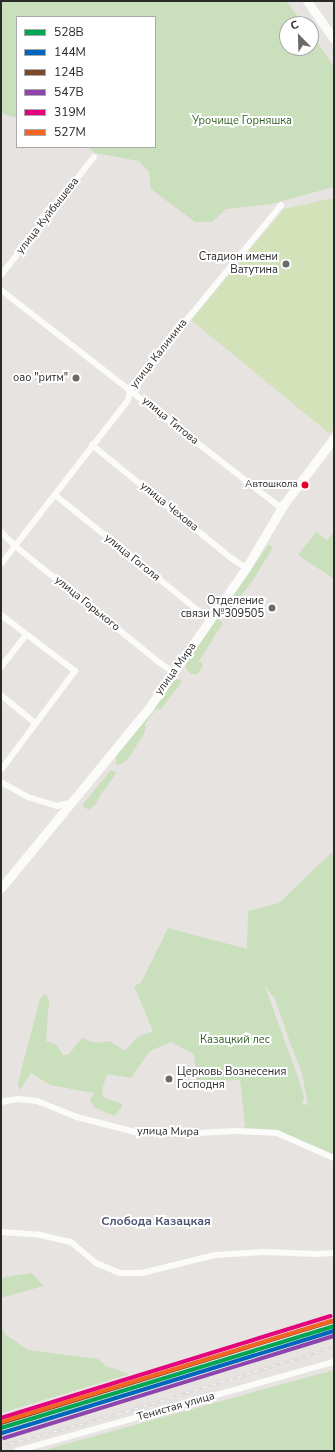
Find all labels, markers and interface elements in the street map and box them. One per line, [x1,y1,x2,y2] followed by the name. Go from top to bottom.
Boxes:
[16,16,156,148] legend
[279,16,319,56] north arrow
[288,17,301,34] text: С
[54,24,84,40] text: 528В
[54,44,86,60] text: 144М
[54,64,84,80] text: 124В
[54,84,84,100] text: 547В
[54,104,86,120] text: 319М
[192,114,292,128] park label: Урочище Горняшка
[54,124,86,140] text: 527М
[14,175,82,257] street label: улица Куйбышева
[199,251,278,277] place label: Стадион имени Ватутина
[281,259,291,269] marker: Стадион имени Ватутина
[128,317,190,391] street label: улица Калинина
[13,371,68,385] place label: оао "ритм"
[71,373,81,383] marker: оао "ритм"
[139,394,201,448] street label: улица Титова
[245,479,298,491] place label: Автошкола
[137,480,201,534] street label: улица Чехова
[300,480,310,490] marker: Автошкола
[102,532,162,584] street label: улица Гоголя
[52,574,122,634] street label: улица Горького
[181,595,264,621] place label: Отделение связи №309505
[267,603,277,613] marker: Отделение связи №309505
[153,640,199,698] street label: улица Мира
[200,1033,270,1047] park label: Казацкий лес
[177,1066,286,1092] place label: Церковь Вознесения Господня
[164,1074,174,1084] marker: Церковь Вознесения Господня
[137,1125,199,1139] street label: улица Мира
[101,1215,211,1229] district label: Слобода Казацкая
[136,1390,216,1424] street label: Тенистая улица

